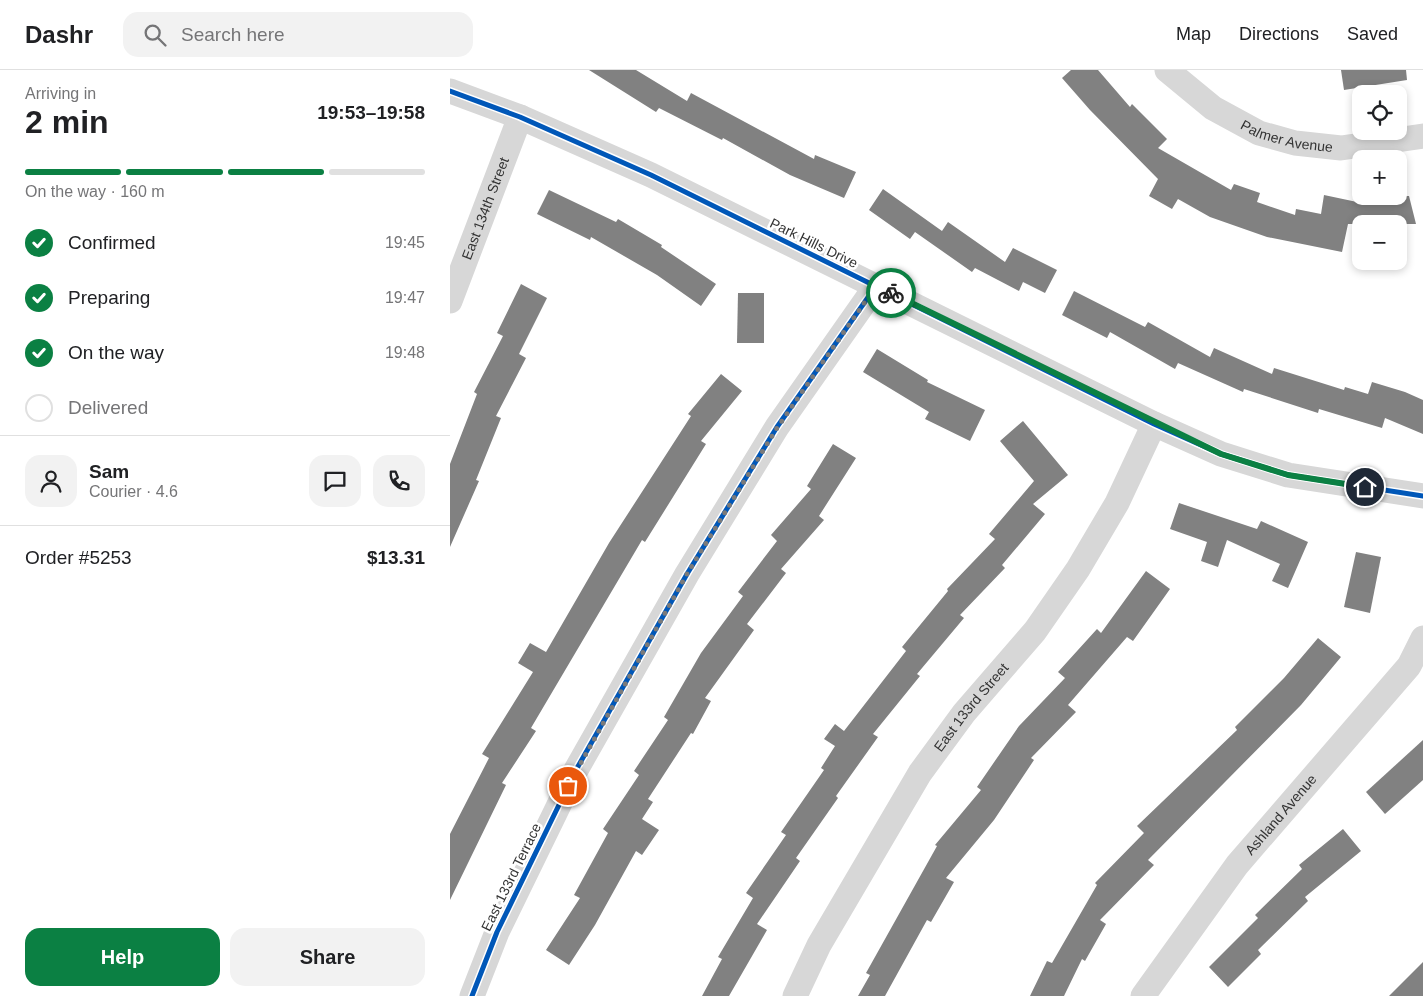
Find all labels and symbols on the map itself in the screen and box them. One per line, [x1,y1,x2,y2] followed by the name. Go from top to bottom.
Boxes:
[1238,117,1334,155] street label: Palmer Avenue
[458,155,512,262] street label: East 134th Street
[767,215,861,271] street label: Park Hills Drive
[866,268,916,318] courier
[1344,466,1386,508] pin
[930,660,1012,755] street label: East 133rd Street
[547,765,589,807] pin
[1242,771,1320,858] street label: Ashland Avenue
[478,820,544,934] street label: East 133rd Terrace

